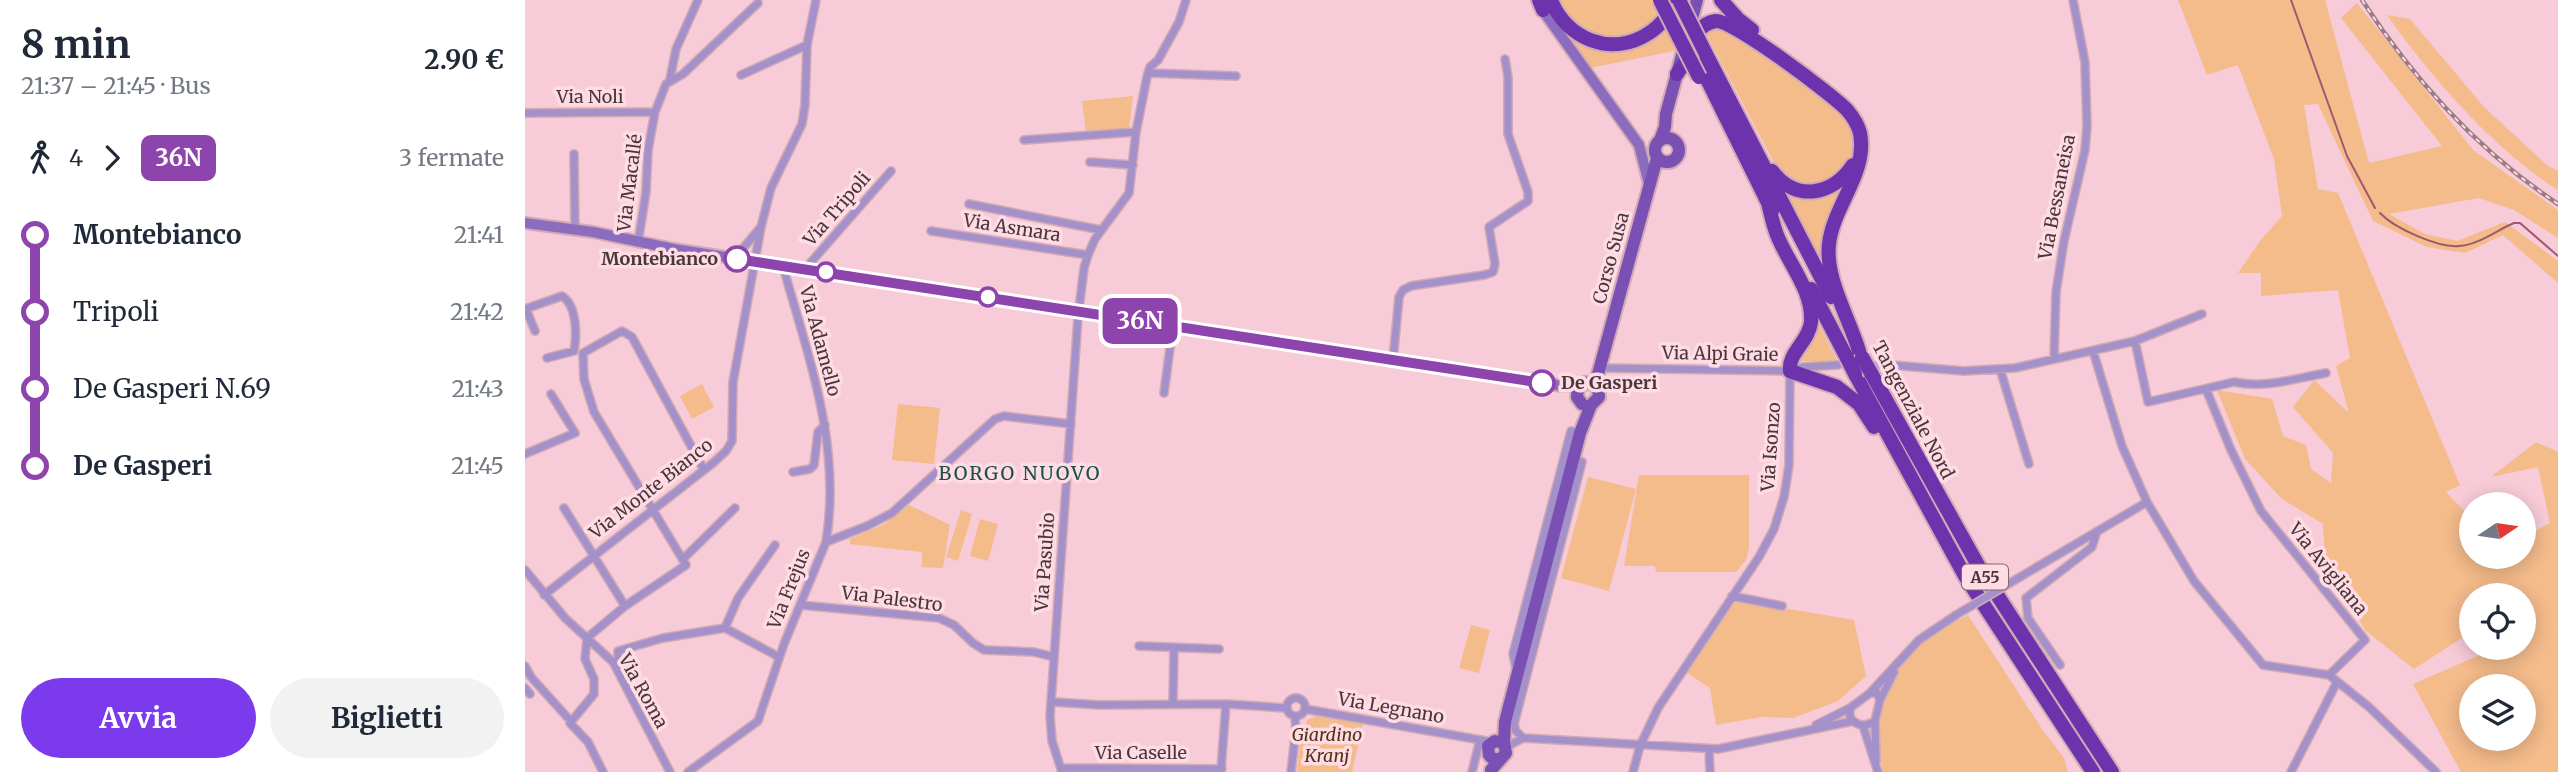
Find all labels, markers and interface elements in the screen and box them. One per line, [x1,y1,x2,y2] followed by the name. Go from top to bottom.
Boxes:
[21,21,131,68] text: 8 min
[424,43,504,76] text: 2.90 €
[21,71,211,100] text: 21:37 – 21:45 · Bus
[555,85,624,108] street label: Via Noli
[2033,132,2080,263] street label: Via Bessaneisa
[612,133,647,234] street label: Via Macallé
[21,139,59,177] icon: walk
[93,139,131,177] icon: forward
[155,142,202,173] text: 36N
[69,143,83,172] text: 4
[399,143,504,172] text: 3 fermate
[797,167,875,251] street label: Via Tripoli
[961,208,1063,247] street label: Via Asmara
[1587,209,1634,306] street label: Corso Susa
[73,218,242,251] text: Montebianco
[454,220,504,249] text: 21:41
[724,246,750,272] marker: Montebianco
[601,247,718,270] place label: Montebianco
[816,262,836,282] unlabelled marker
[794,282,846,399] street label: Via Adamello
[978,287,998,307] unlabelled marker
[73,295,159,328] text: Tripoli
[450,297,504,326] text: 21:42
[1100,298,1180,344] line badge: 36N
[1117,305,1163,336] text: 36N
[1867,337,1960,483] street label: Tangenziale Nord
[1661,341,1778,366] street label: Via Alpi Graie
[1529,370,1555,396] marker: De Gasperi
[1561,371,1657,394] place label: De Gasperi
[73,372,271,405] text: De Gasperi N.69
[451,374,504,403] text: 21:43
[1756,402,1785,493] street label: Via Isonzo
[584,433,717,545] street label: Via Monte Bianco
[73,449,212,482] text: De Gasperi
[451,451,504,480] text: 21:45
[939,461,1101,485] district label: BORGO NUOVO
[2459,492,2536,569] north arrow
[2459,492,2536,751] map controls
[1029,512,1059,613] street label: Via Pasubio
[2283,517,2373,620] street label: Via Avigliana
[762,545,815,633] street label: Via Frejus
[1962,564,2008,590] road number: A55
[839,581,944,616] street label: Via Palestro
[2459,583,2536,660] button: locate
[613,648,674,732] street label: Via Roma
[2459,674,2536,751] button: layers
[21,678,256,758] button: Avvia
[270,678,504,758] button: Biglietti
[1335,687,1446,728] street label: Via Legnano
[1292,723,1362,767] park label: Giardino Kranj
[1094,741,1187,764] street label: Via Caselle

